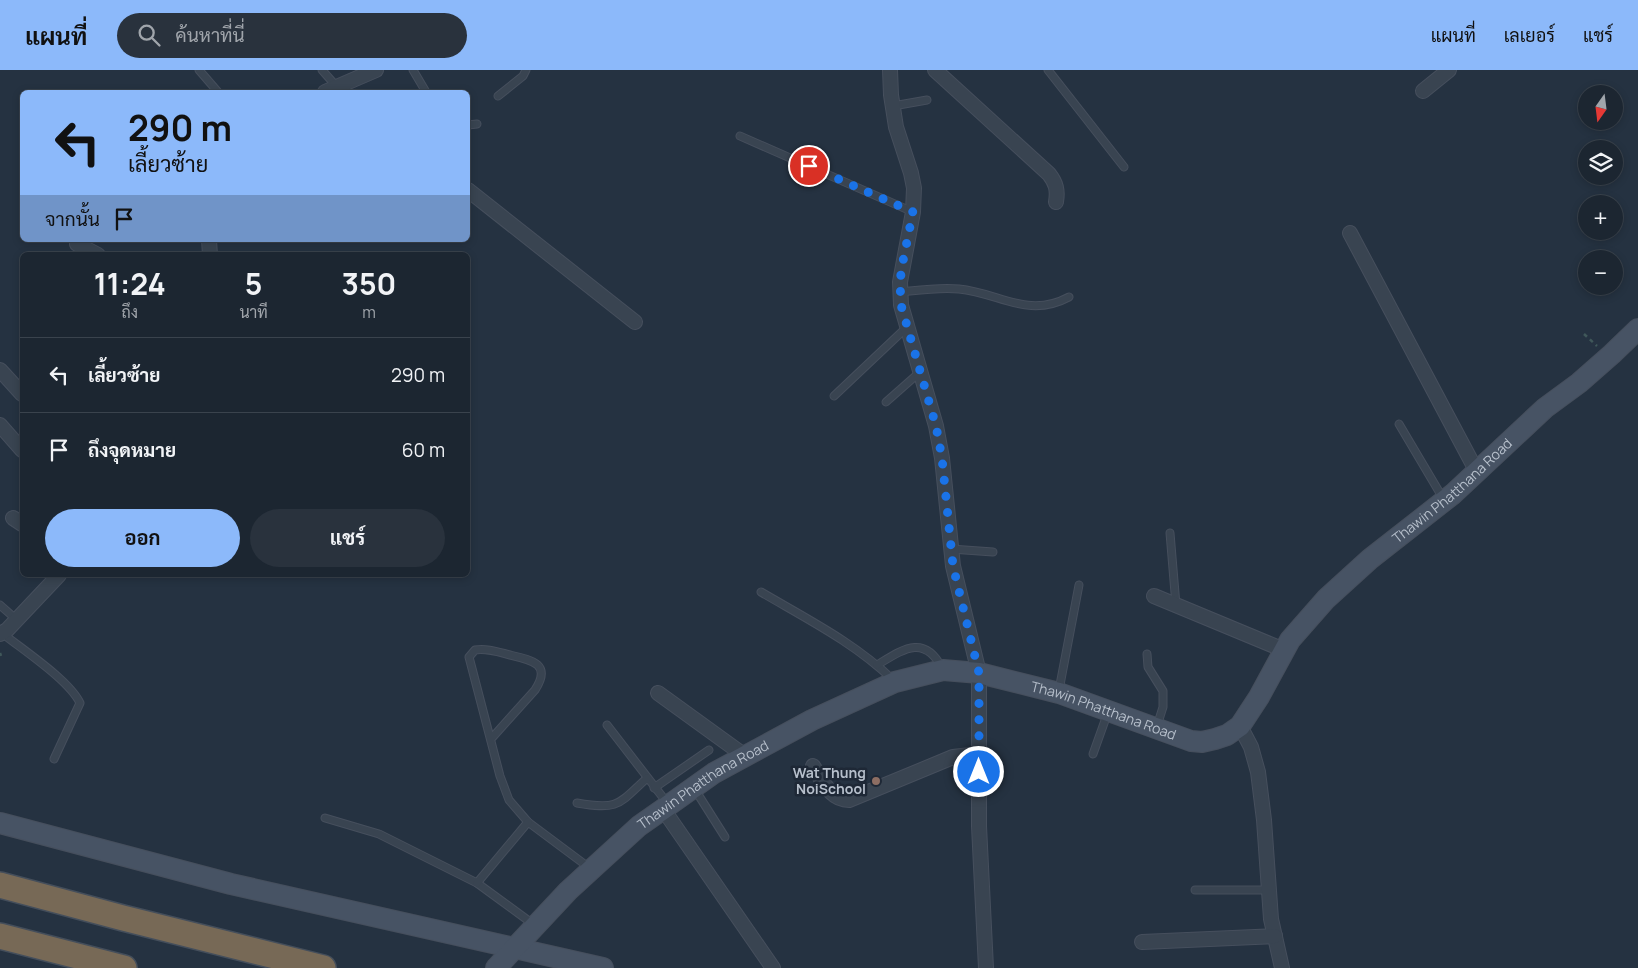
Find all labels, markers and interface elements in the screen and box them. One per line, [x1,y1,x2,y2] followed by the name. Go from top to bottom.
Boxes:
[117,13,467,58] search box
[25,19,87,52] text: แผนที่
[135,21,163,49] icon: search
[175,22,245,48] text: ค้นหาที่นี่
[1431,23,1476,47] text: แผนที่
[1504,23,1555,47] text: เลเยอร์
[1583,23,1613,47] text: แชร์
[1578,85,1622,130] north arrow
[1578,85,1623,295] map controls
[128,104,232,152] text: 290 m
[45,110,110,175] icon: left
[1578,140,1623,185] button: layers
[788,145,830,187] pin
[128,149,208,179] text: เลี้ยวซ้าย
[795,152,823,180] icon: arrive
[1578,195,1623,240] button: +
[110,205,138,233] icon: arrive
[45,206,100,232] text: จากนั้น
[1578,250,1623,295] button: −
[94,263,166,304] text: 11:24
[245,263,262,304] text: 5
[342,263,396,304] text: 350
[121,301,138,323] text: ถึง
[239,301,268,323] text: นาที
[362,301,376,323] text: m
[45,361,73,389] icon: left
[88,362,160,388] text: เลี้ยวซ้าย
[391,362,445,388] text: 290 m
[1388,434,1516,547] street label: Thawin Phatthana Road
[45,436,73,464] icon: arrive
[88,437,176,463] text: ถึงจุดหมาย
[402,437,445,463] text: 60 m
[45,509,240,567] button: ออก
[250,509,445,567] button: แชร์
[1029,676,1179,744] street label: Thawin Phatthana Road
[633,735,772,833] street label: Thawin Phatthana Road
[952,745,1004,797] position arrow
[793,763,866,798] place label: Wat Thung NoiSchool
[870,775,882,787] marker: Wat Thung NoiSchool

